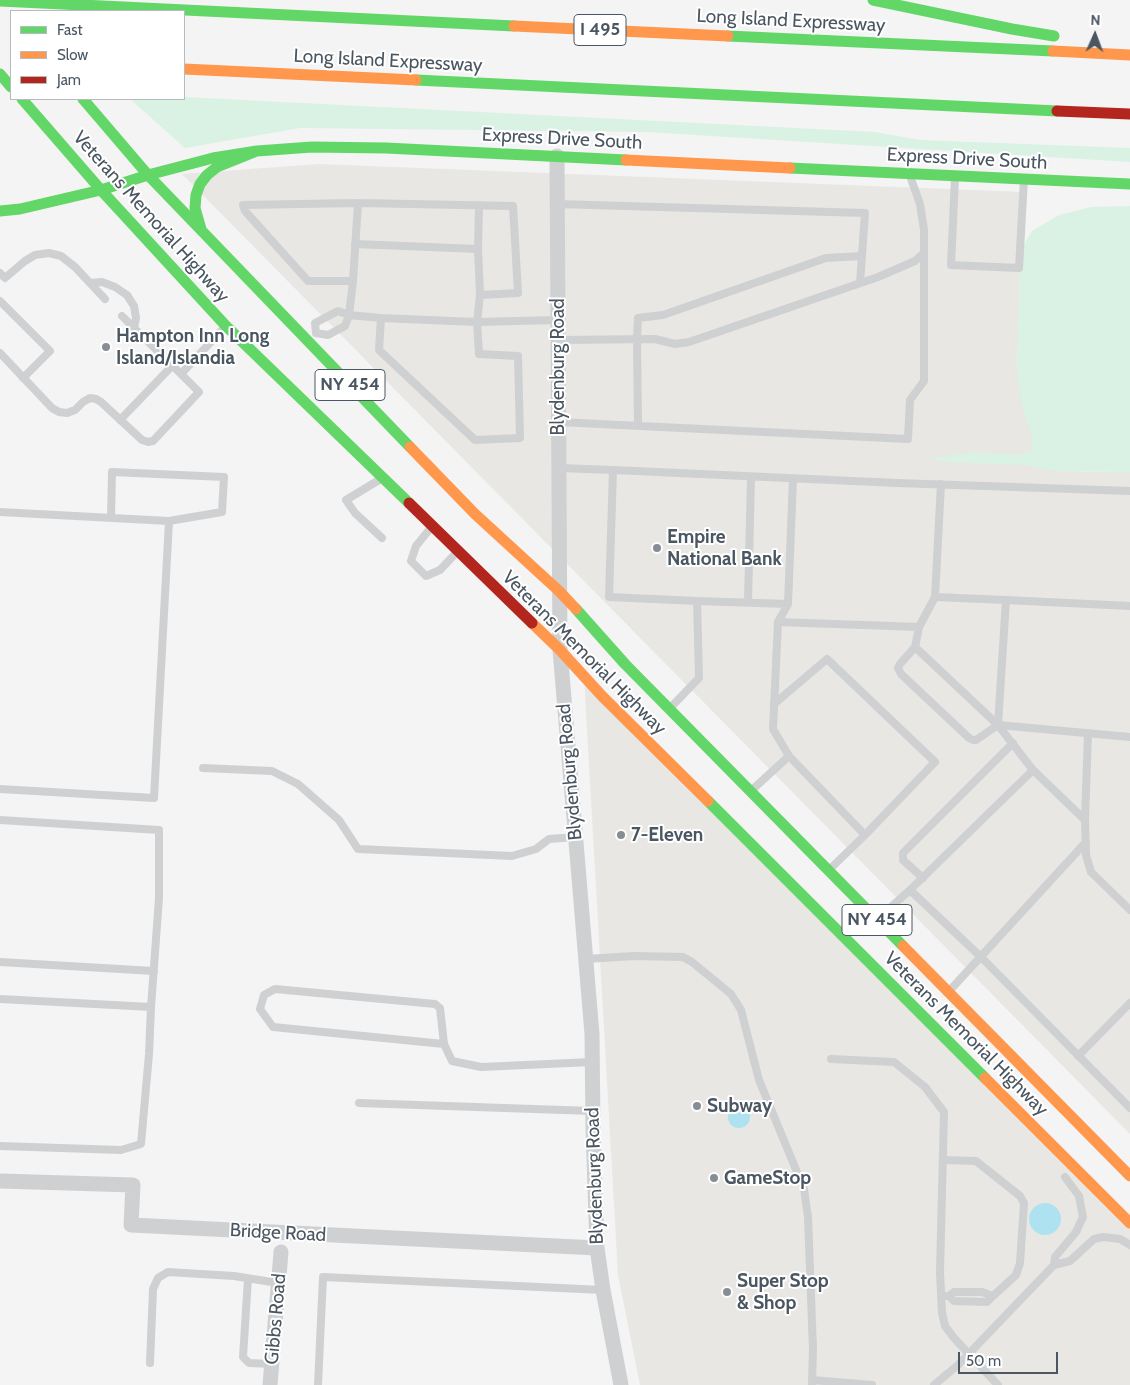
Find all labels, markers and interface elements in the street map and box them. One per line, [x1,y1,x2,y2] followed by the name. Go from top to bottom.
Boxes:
[696,5,886,37] street label: Long Island Expressway
[10,10,185,100] legend
[1070,10,1120,60] north arrow
[1090,11,1101,29] text: N
[574,14,626,46] road number: I 495
[57,21,82,39] text: Fast
[293,45,483,77] street label: Long Island Expressway
[57,46,88,64] text: Slow
[57,71,81,89] text: Jam
[481,123,643,155] street label: Express Drive South
[68,127,234,307] street label: Veterans Memorial Highway
[886,143,1048,175] street label: Express Drive South
[547,298,569,436] street label: Blydenburg Road
[116,325,269,369] place label: Hampton Inn Long Island/Islandia
[100,341,112,353] marker: Hampton Inn Long Island/Islandia
[315,370,385,400] road number: NY 454
[667,526,782,570] place label: Empire National Bank
[651,542,663,554] marker: Empire National Bank
[497,566,671,740] street label: Veterans Memorial Highway
[553,703,587,841] street label: Blydenburg Road
[631,824,703,846] place label: 7-Eleven
[615,829,627,841] marker: 7-Eleven
[842,904,912,936] road number: NY 454
[879,947,1053,1121] street label: Veterans Memorial Highway
[707,1095,772,1117] place label: Subway
[691,1100,703,1112] marker: Subway
[581,1107,609,1245] street label: Blydenburg Road
[724,1167,811,1189] place label: GameStop
[708,1172,720,1184] marker: GameStop
[229,1219,327,1247] street label: Bridge Road
[737,1270,829,1314] place label: Super Stop & Shop
[261,1273,291,1365] street label: Gibbs Road
[721,1286,733,1298] marker: Super Stop & Shop
[960,1342,1060,1374] scale bar
[966,1352,1001,1370] text: 50 m

